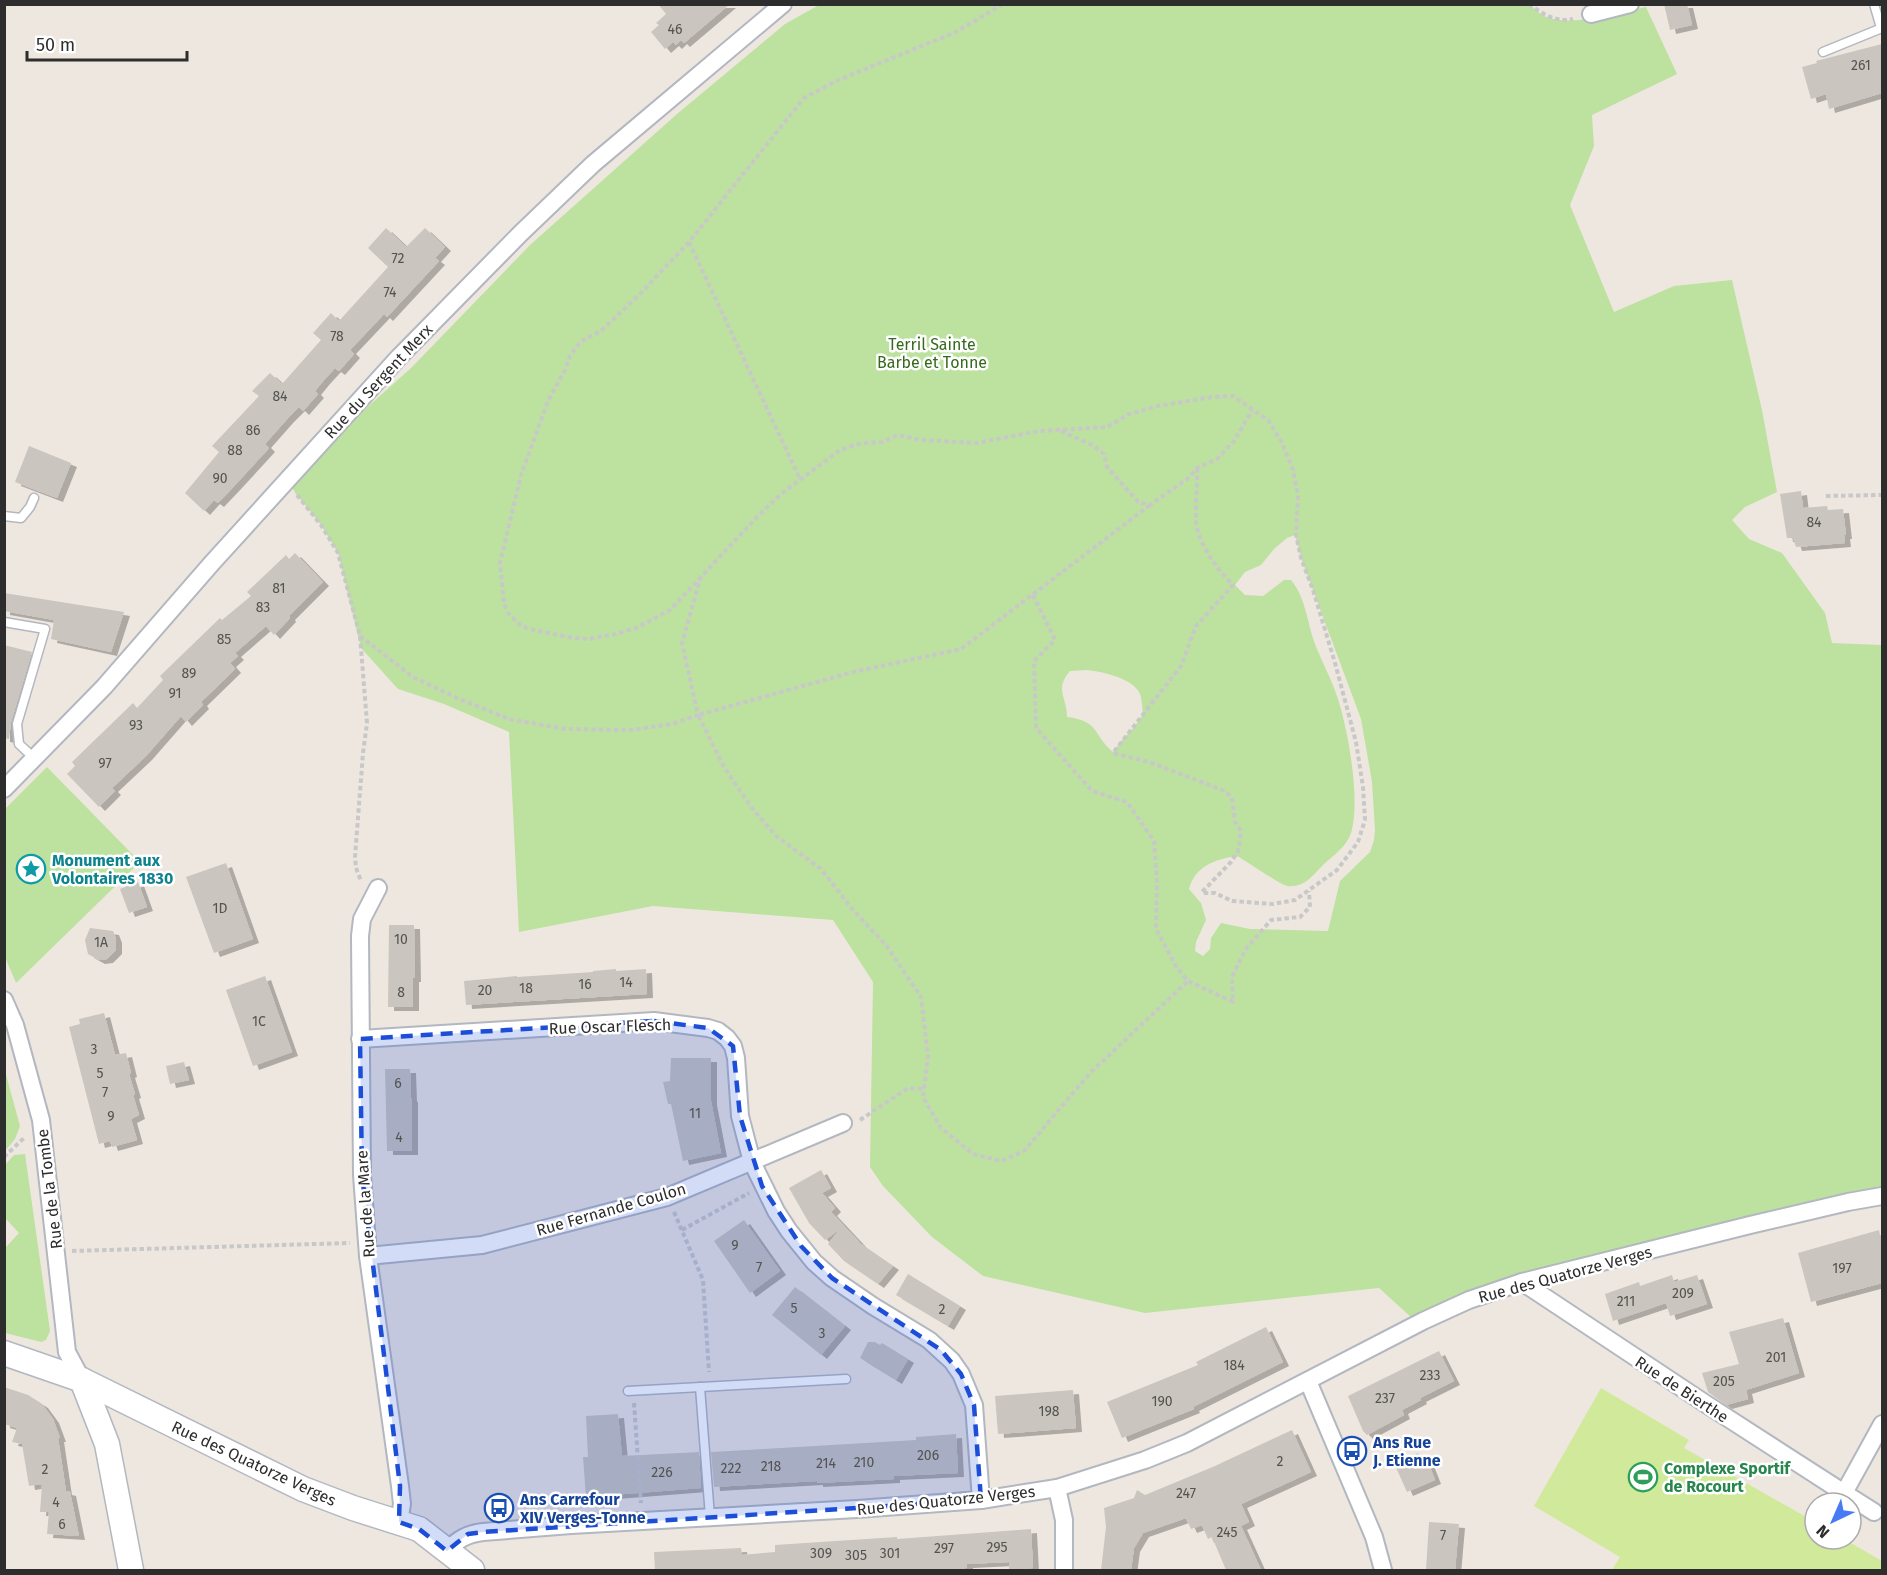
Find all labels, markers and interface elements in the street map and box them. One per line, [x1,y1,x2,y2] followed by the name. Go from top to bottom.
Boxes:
[668,21,682,38] house number: 46
[27,24,188,62] scale bar
[36,34,75,56] text: 50 m
[1851,57,1871,74] house number: 261
[392,250,405,267] house number: 72
[383,284,397,301] house number: 74
[320,320,437,443] street label: Rue du Sergent Merx
[330,328,344,345] house number: 78
[877,335,987,372] park label: Terril Sainte Barbe et Tonne
[272,388,288,405] house number: 84
[245,422,261,439] house number: 86
[227,442,243,459] house number: 88
[212,470,228,487] house number: 90
[1806,514,1822,531] house number: 84
[272,580,286,597] house number: 81
[256,599,270,616] house number: 83
[217,631,231,648] house number: 85
[182,665,196,682] house number: 89
[168,685,182,702] house number: 91
[129,717,143,734] house number: 93
[98,755,112,772] house number: 97
[51,851,173,888] place label: Monument aux Volontaires 1830
[15,853,47,885] place icon: Monument aux Volontaires 1830
[212,900,228,917] house number: 1D
[394,931,408,948] house number: 10
[94,934,108,951] house number: 1A
[619,974,633,991] house number: 14
[578,976,592,993] house number: 16
[519,980,533,997] house number: 18
[478,982,493,999] house number: 20
[397,984,405,1001] house number: 8
[252,1013,266,1030] house number: 1C
[548,1015,672,1038] street label: Rue Oscar Flesch
[91,1041,98,1058] house number: 3
[96,1065,104,1082] house number: 5
[394,1075,402,1092] house number: 6
[102,1084,108,1101] house number: 7
[689,1105,701,1122] house number: 11
[107,1108,115,1125] house number: 9
[33,1128,66,1250] street label: Rue de la Tombe
[395,1129,403,1146] house number: 4
[352,1150,379,1258] street label: Rue de la Mare
[534,1179,688,1240] street label: Rue Fernande Coulon
[731,1237,739,1254] house number: 9
[1476,1242,1654,1307] street label: Rue des Quatorze Verges
[756,1259,762,1276] house number: 7
[1832,1260,1852,1277] house number: 197
[1672,1285,1694,1302] house number: 209
[1617,1293,1635,1310] house number: 211
[790,1300,798,1317] house number: 5
[939,1301,946,1318] house number: 2
[819,1325,826,1342] house number: 3
[1766,1349,1786,1366] house number: 201
[1631,1352,1732,1427] street label: Rue de Bierthe
[1223,1357,1245,1374] house number: 184
[1420,1367,1440,1384] house number: 233
[1713,1373,1735,1390] house number: 205
[1375,1390,1395,1407] house number: 237
[1151,1393,1173,1410] house number: 190
[1038,1403,1060,1420] house number: 198
[169,1417,339,1510] street label: Rue des Quatorze Verges
[1372,1433,1441,1470] place label: Ans Rue J. Etienne
[1336,1435,1368,1467] bus stop icon: Ans Rue J. Etienne
[917,1447,939,1464] house number: 206
[1277,1453,1284,1470] house number: 2
[854,1454,874,1471] house number: 210
[816,1455,837,1472] house number: 214
[761,1458,781,1475] house number: 218
[1664,1459,1791,1496] place label: Complexe Sportif de Rocourt
[721,1460,741,1477] house number: 222
[42,1461,49,1478] house number: 2
[1627,1461,1659,1493] sports icon: Complexe Sportif de Rocourt
[651,1464,673,1481] house number: 226
[856,1482,1036,1519] street label: Rue des Quatorze Verges
[1176,1485,1196,1502] house number: 247
[519,1490,646,1527] place label: Ans Carrefour XIV Verges-Tonne
[1803,1491,1863,1551] north arrow
[483,1492,515,1524] bus stop icon: Ans Carrefour XIV Verges-Tonne
[52,1494,60,1511] house number: 4
[58,1516,66,1533] house number: 6
[1813,1521,1833,1542] text: N
[1217,1524,1237,1541] house number: 245
[1440,1527,1446,1544] house number: 7
[986,1539,1008,1556] house number: 295
[934,1540,954,1557] house number: 297
[810,1545,832,1562] house number: 309
[880,1545,900,1562] house number: 301
[845,1547,867,1564] house number: 305

